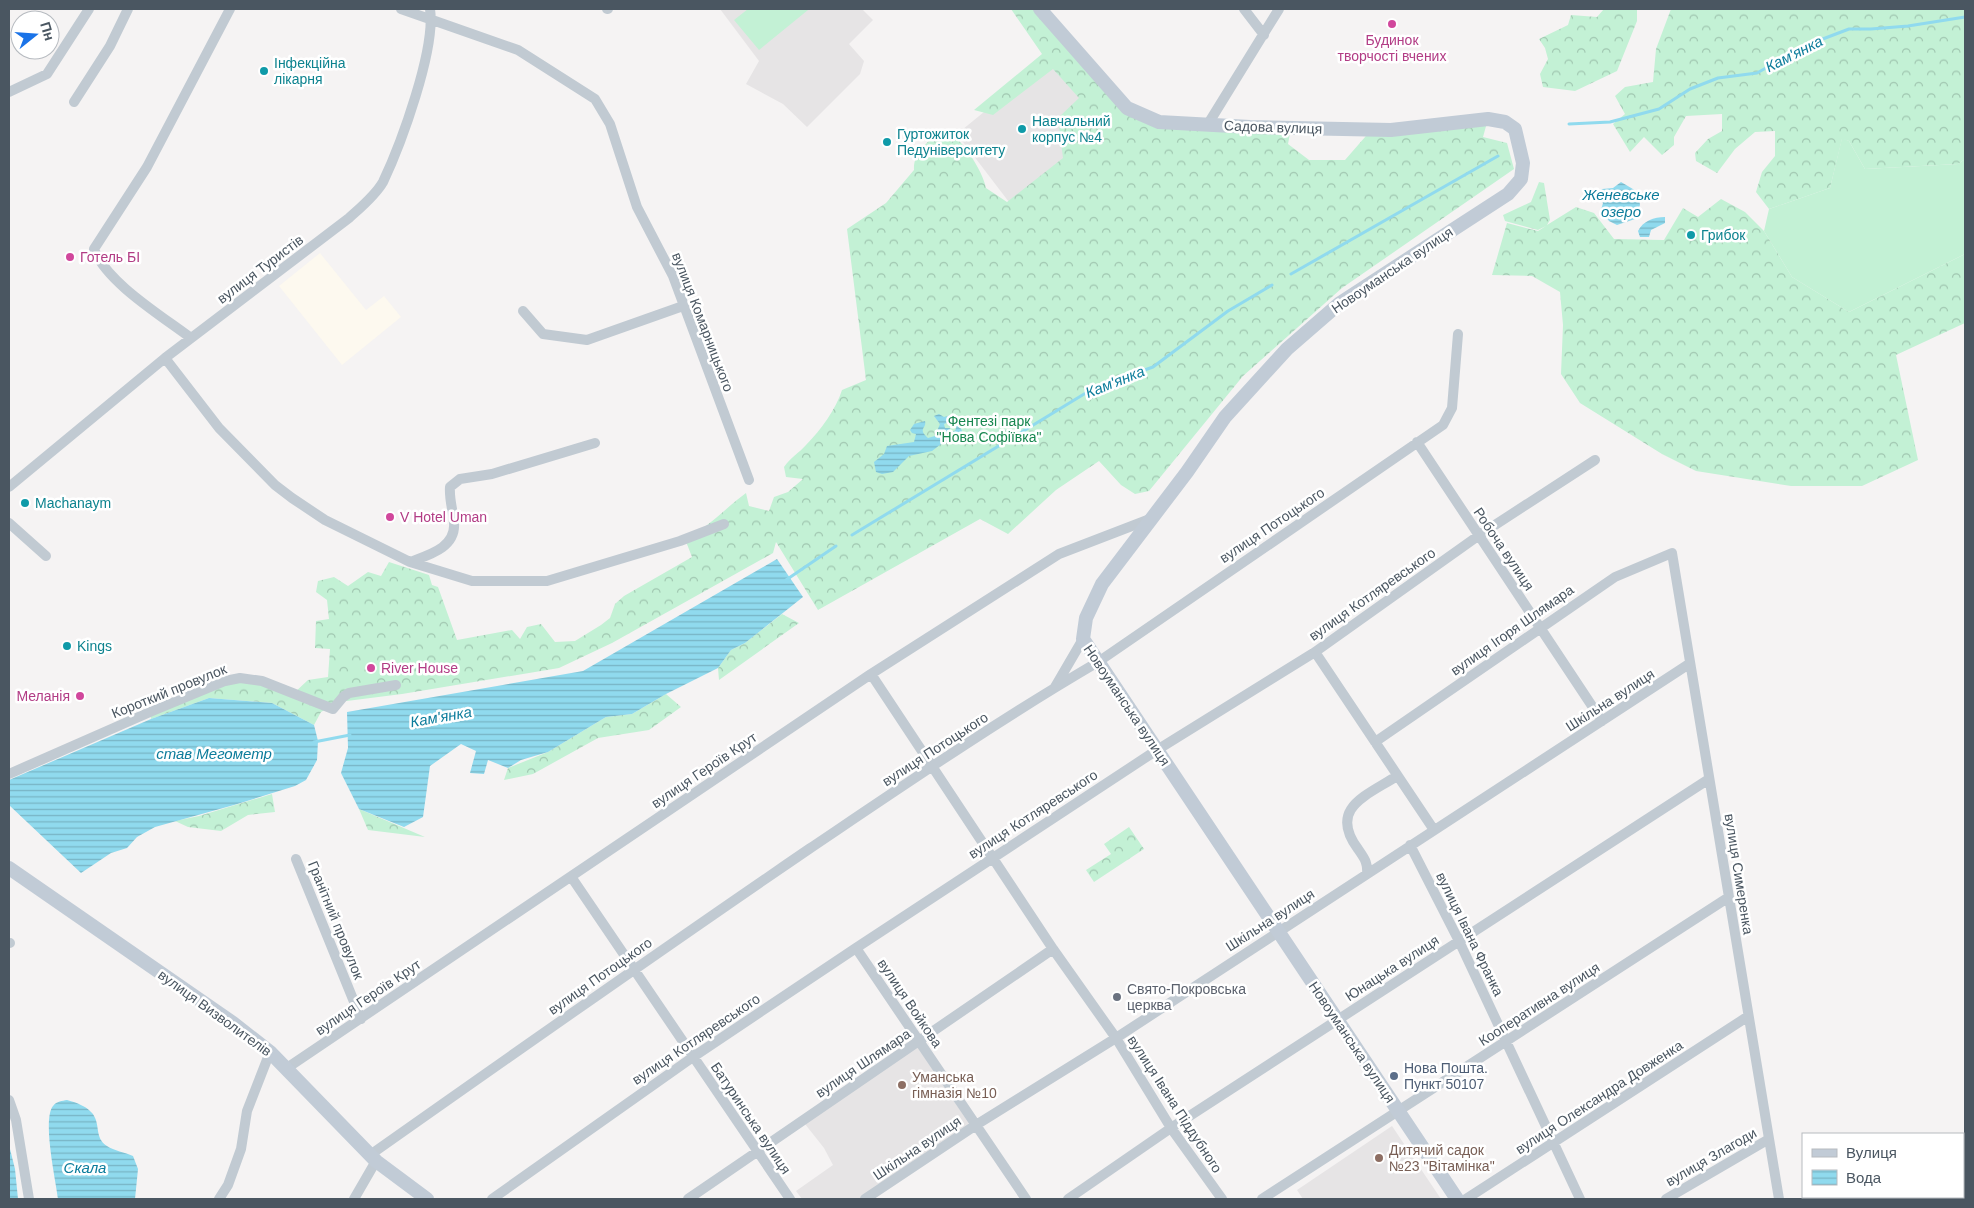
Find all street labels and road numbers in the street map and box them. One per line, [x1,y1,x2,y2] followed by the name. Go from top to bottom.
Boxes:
[1224,117,1322,137] street label: Садова вулиця
[1328,223,1456,317] street label: Новоуманська вулиця
[214,231,306,307] street label: вулиця Туристів
[669,250,737,394] street label: вулиця Комарницького
[1217,484,1328,566] street label: вулиця Потоцького
[1470,505,1538,593] street label: Робоча вулиця
[1306,544,1438,644] street label: вулиця Котляревського
[1447,581,1577,679] street label: вулиця Ігоря Шлямара
[1080,641,1174,769] street label: Новоуманська вулиця
[109,660,230,721] street label: Короткий провулок
[1563,665,1657,735] street label: Шкільна вулиця
[879,709,991,789] street label: вулиця Потоцького
[648,728,760,811] street label: вулиця Героїв Крут
[965,766,1101,862] street label: вулиця Котляревського
[1722,812,1756,936] street label: вулиця Симеренка
[305,859,367,982] street label: Гранітний провулок
[1433,869,1507,999] street label: вулиця Івана Франка
[1223,885,1317,955] street label: Шкільна вулиця
[1342,932,1442,1004] street label: Юнацька вулиця
[545,934,655,1018] street label: вулиця Потоцького
[312,955,424,1038] street label: вулиця Героїв Крут
[874,956,946,1050] street label: вулиця Войкова
[1476,959,1602,1049] street label: Кооперативна вулиця
[155,967,275,1059] street label: вулиця Визволителів
[1305,978,1399,1106] street label: Новоуманська вулиця
[629,990,763,1088] street label: вулиця Котляревського
[813,1025,914,1101] street label: вулиця Шлямара
[1125,1032,1226,1176] street label: вулиця Івана Піддубного
[1512,1037,1686,1157] street label: вулиця Олександра Довженка
[708,1059,794,1177] street label: Батуринська вулиця
[870,1113,964,1183] street label: Шкільна вулиця
[1663,1125,1759,1189] street label: вулиця Злагоди

